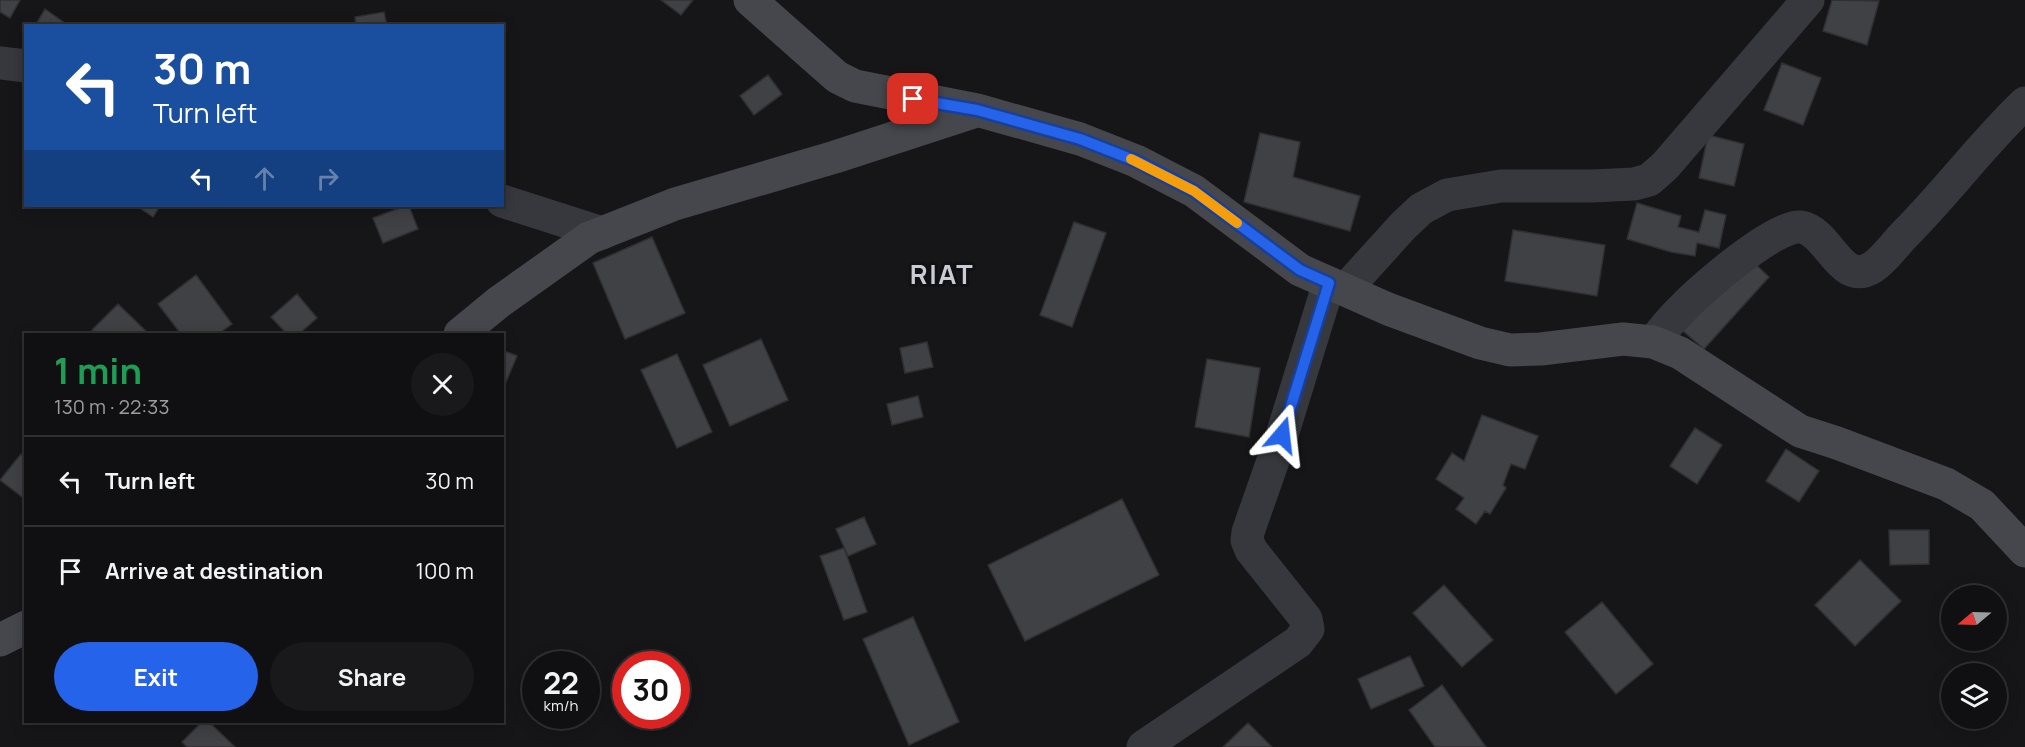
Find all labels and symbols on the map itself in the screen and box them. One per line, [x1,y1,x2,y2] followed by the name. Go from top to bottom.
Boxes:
[887,73,938,124] pin
[910,255,974,292] district label: RIAT
[1250,403,1314,467] position arrow
[1941,585,2007,651] north arrow
[612,651,690,729] speed limit sign: 30

